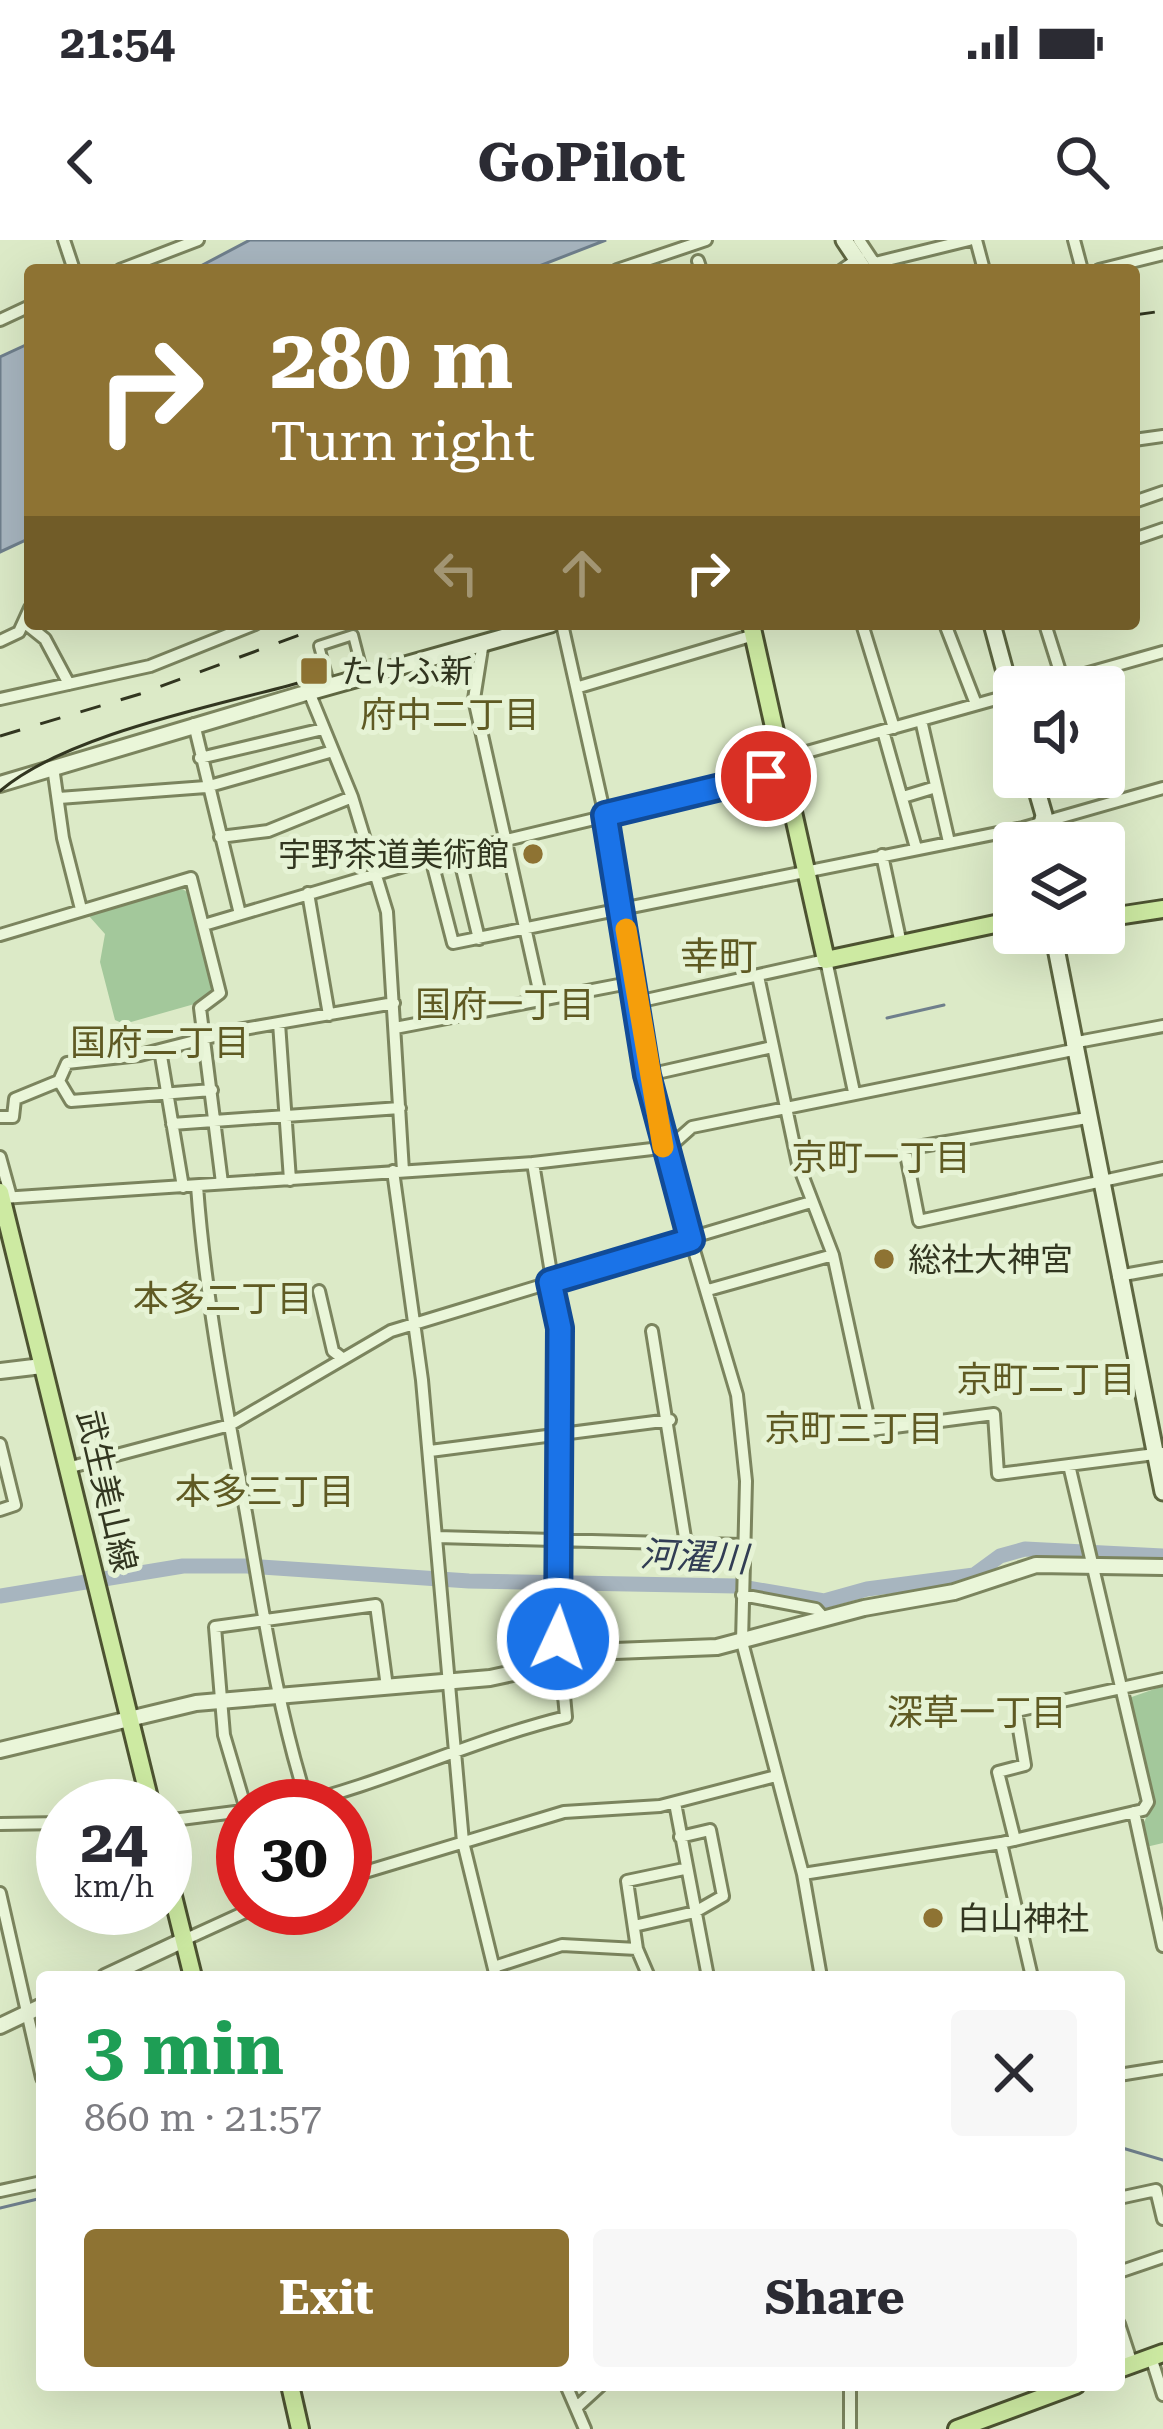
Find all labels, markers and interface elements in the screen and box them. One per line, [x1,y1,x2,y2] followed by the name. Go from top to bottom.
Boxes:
[60,16,175,69] text: 21:54
[48,129,114,195] icon: back
[1049,129,1115,195] icon: search
[478,131,685,194] text: GoPilot
[270,310,513,408] text: 280 m
[72,312,228,468] icon: right
[270,410,535,473] text: Turn right
[423,540,489,606] icon: left
[549,540,615,606] icon: ahead
[675,540,741,606] icon: right
[341,652,473,691] place label: たけふ新
[298,655,330,687] marker: たけふ新
[993,666,1125,954] map controls
[993,666,1125,798] button: sound
[360,694,540,736] district label: 府中二丁目
[715,725,817,827] pin
[733,743,799,809] icon: arrive
[993,822,1125,954] button: layers
[278,835,509,874] place label: 宇野茶道美術館
[520,841,546,867] marker: 宇野茶道美術館
[680,934,758,980] district label: 幸町
[415,984,595,1026] district label: 国府一丁目
[70,1022,250,1064] district label: 国府二丁目
[791,1137,971,1179] district label: 京町一丁目
[908,1240,1073,1279] place label: 総社大神宮
[871,1246,897,1272] marker: 総社大神宮
[133,1278,313,1320] district label: 本多二丁目
[956,1359,1136,1401] district label: 京町二丁目
[69,1406,145,1576] street label: 武生美山線
[764,1408,944,1450] district label: 京町三丁目
[175,1471,355,1513] district label: 本多三丁目
[639,1533,753,1581] water label: 河濯川
[495,1576,621,1702] position arrow
[887,1692,1067,1734] district label: 深草一丁目
[216,1779,372,1935] speed limit sign: 30
[80,1806,148,1877] text: 24
[74,1869,154,1904] text: km/h
[957,1899,1089,1938] place label: 白山神社
[920,1905,946,1931] marker: 白山神社
[84,2007,284,2092] text: 3 min
[951,2010,1077,2136] button: close
[84,2095,322,2141] text: 860 m · 21:57
[84,2229,569,2367] button: Exit
[593,2229,1077,2367] button: Share

